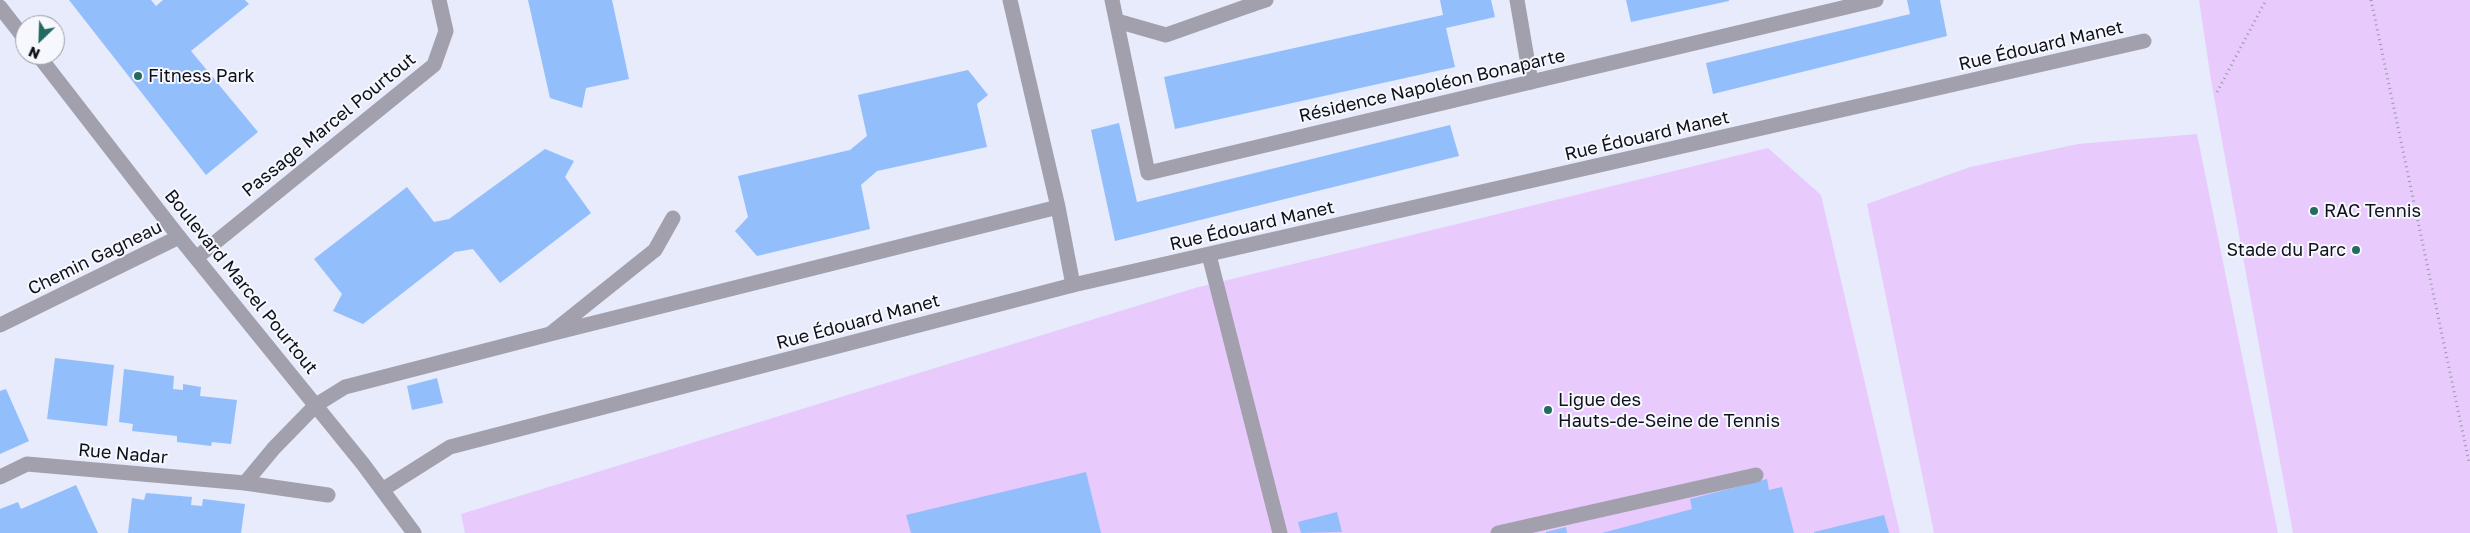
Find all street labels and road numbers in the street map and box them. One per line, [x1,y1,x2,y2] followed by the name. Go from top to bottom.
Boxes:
[1957,17,2125,75] street label: Rue Édouard Manet
[1297,45,1567,127] street label: Résidence Napoléon Bonaparte
[238,48,420,202] street label: Passage Marcel Pourtout
[1563,107,1731,165] street label: Rue Édouard Manet
[160,185,322,379] street label: Boulevard Marcel Pourtout
[1168,197,1336,255] street label: Rue Édouard Manet
[24,216,166,300] street label: Chemin Gagneau
[774,290,942,354] street label: Rue Édouard Manet
[77,439,169,469] street label: Rue Nadar

